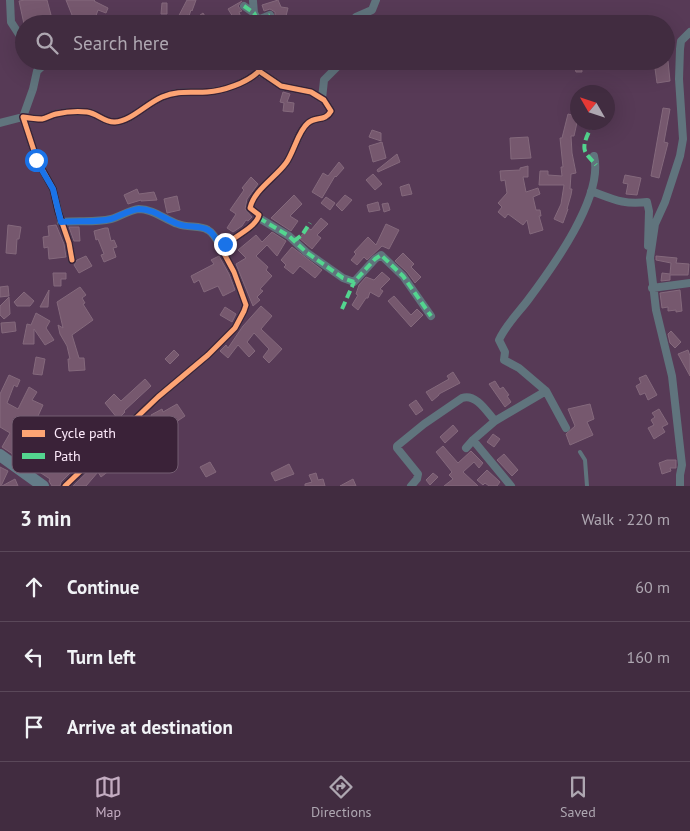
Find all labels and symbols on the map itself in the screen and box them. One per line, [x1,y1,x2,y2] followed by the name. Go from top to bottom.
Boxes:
[570,85,615,130] north arrow
[25,149,48,172] route start
[214,233,237,256] route end
[12,416,178,473] legend
[54,424,116,442] text: Cycle path
[54,447,81,465] text: Path

